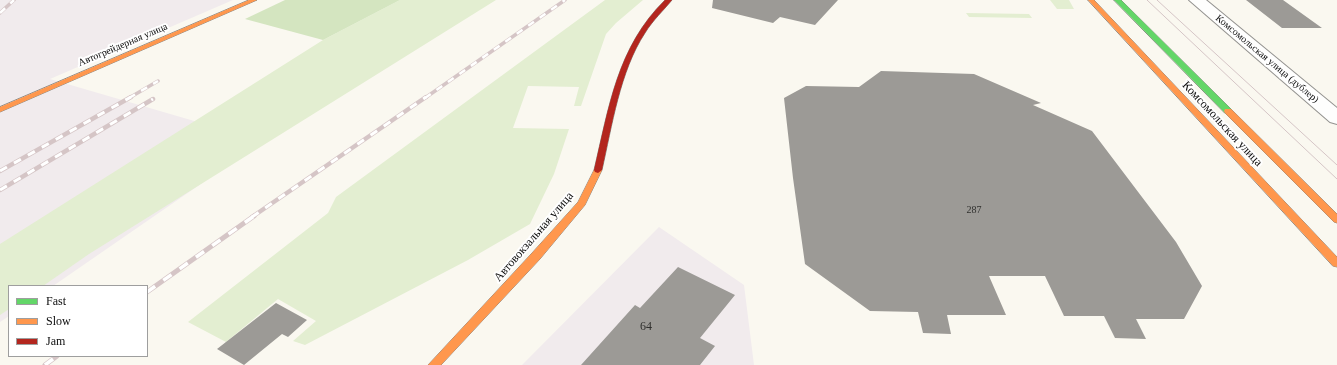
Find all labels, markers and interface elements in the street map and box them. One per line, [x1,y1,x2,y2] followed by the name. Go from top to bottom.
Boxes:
[1213,12,1321,106] street label: Комсомольская улица (дублер)
[77,21,169,69] street label: Автогрейдерная улица
[1179,78,1265,170] street label: Комсомольская улица
[491,189,577,285] street label: Автовокзальная улица
[966,204,982,216] house number: 287
[8,285,148,357] legend
[46,294,66,308] text: Fast
[46,314,71,328] text: Slow
[640,320,652,334] house number: 64
[46,334,65,348] text: Jam

